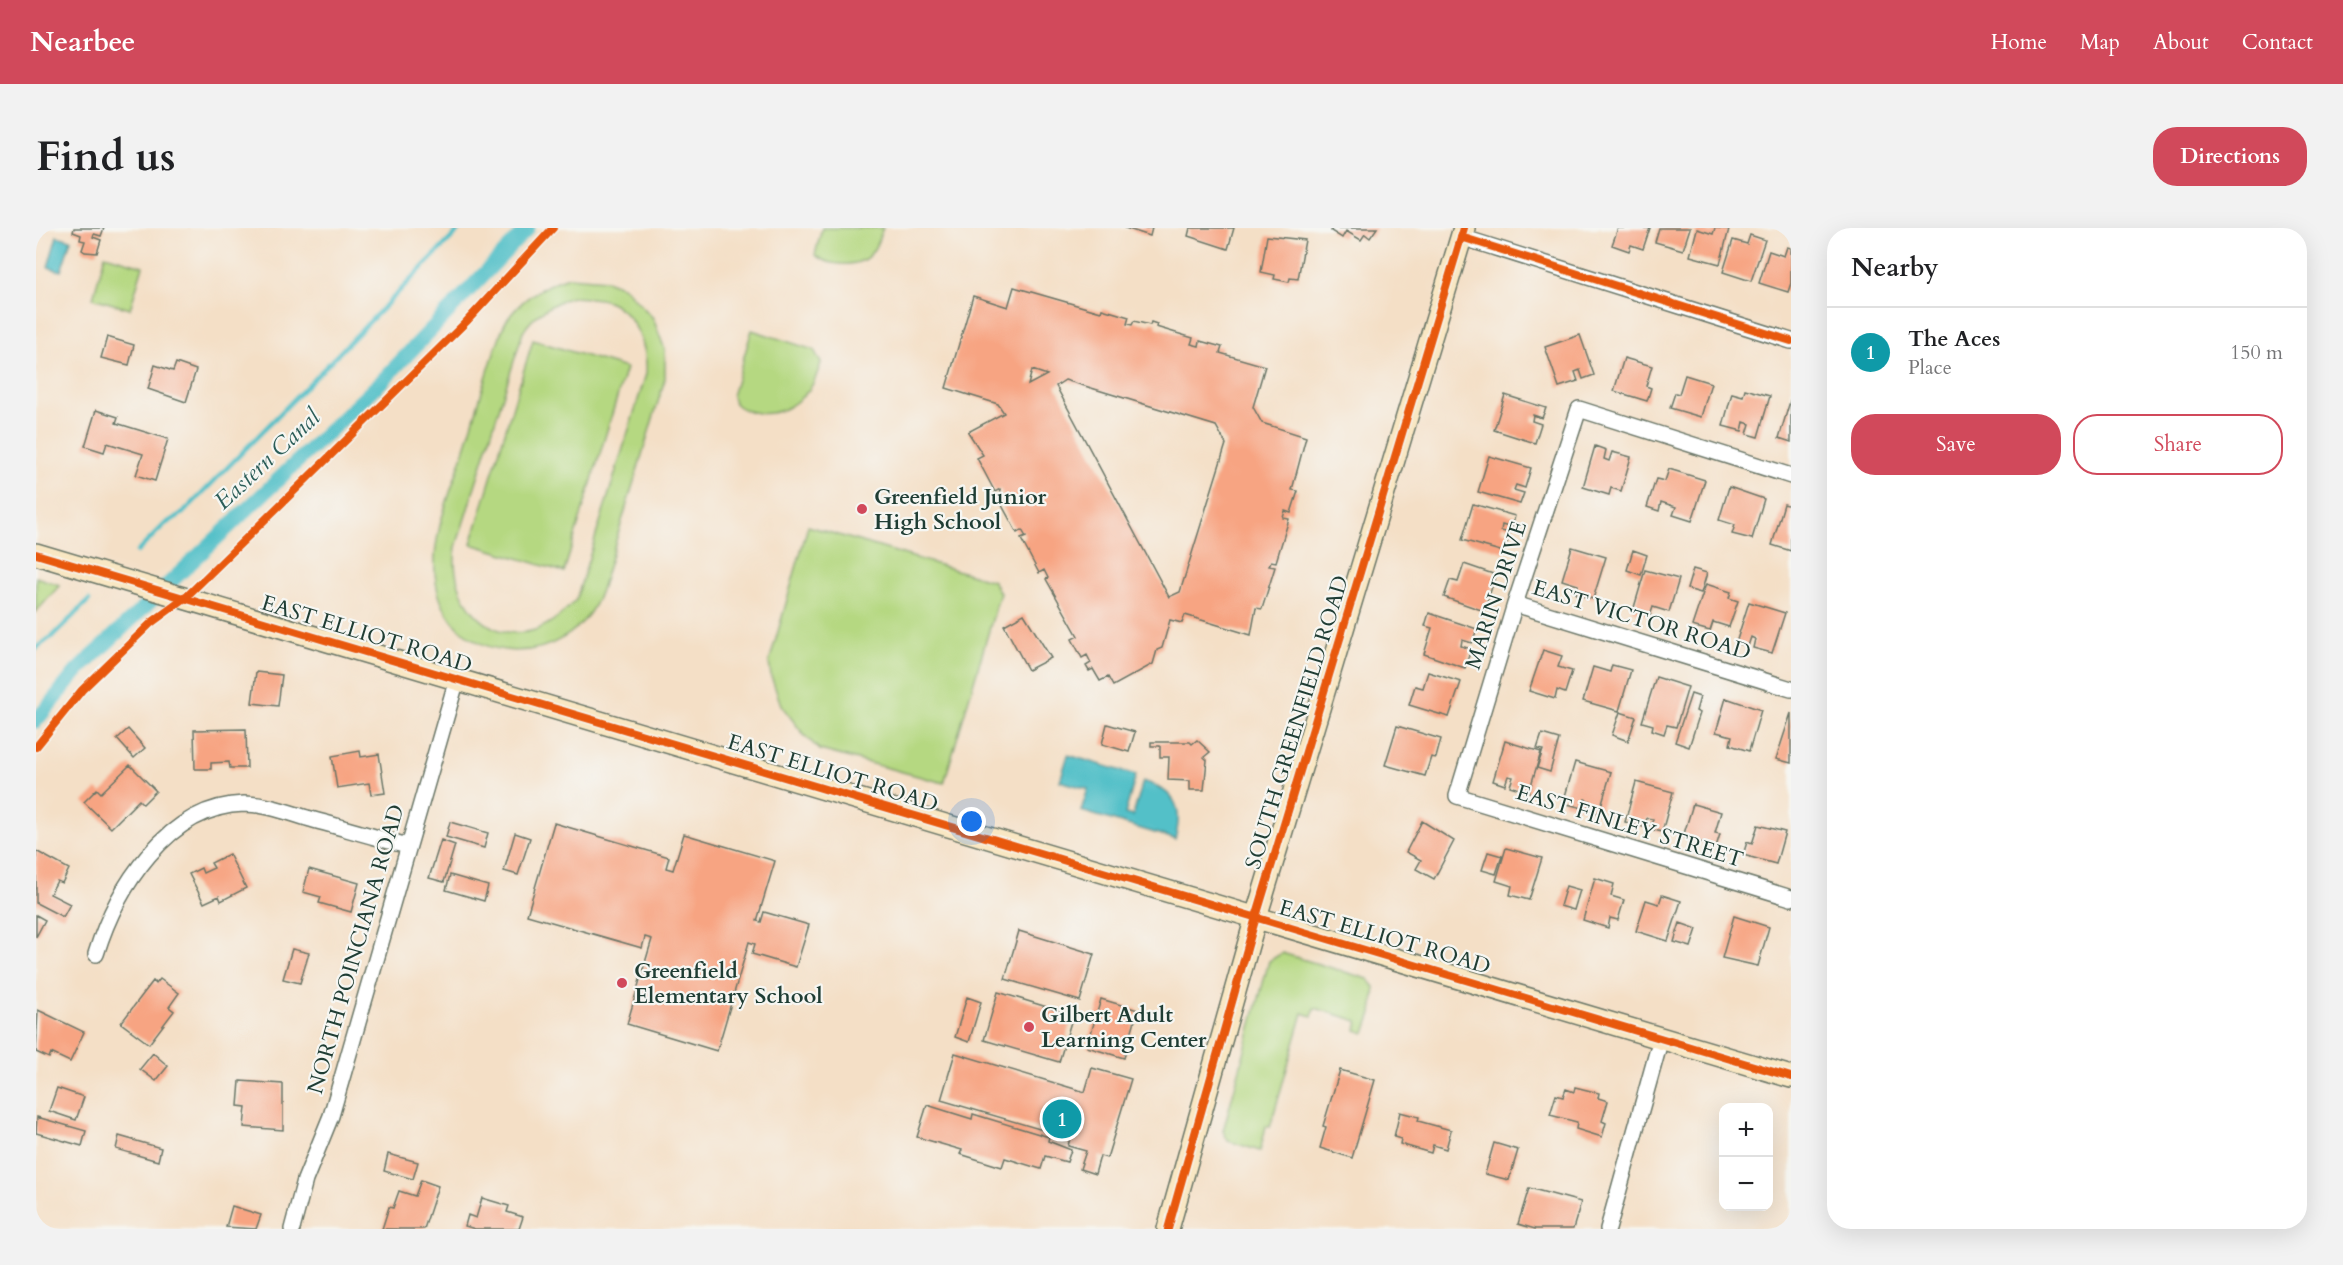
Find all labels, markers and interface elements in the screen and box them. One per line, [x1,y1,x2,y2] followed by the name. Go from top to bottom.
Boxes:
[30,23,135,61] text: Nearbee
[1991,28,2047,57] text: Home
[2080,28,2120,57] text: Map
[2153,28,2209,57] text: About
[2242,28,2313,57] text: Contact
[2153,127,2307,186] button: Directions
[36,128,176,185] text: Find us
[1851,250,1939,285] text: Nearby
[1908,324,2000,354] text: The Aces
[1865,339,1876,366] text: 1
[2230,339,2283,366] text: 150 m
[1908,354,1952,381] text: Place
[207,401,329,517] water label: Eastern Canal
[1851,414,2061,475] button: Save
[2073,414,2283,475] button: Share
[874,482,1047,537] place label: Greenfield Junior High School
[855,502,869,516] marker: Greenfield Junior High School
[1458,517,1534,673] street label: MARIN DRIVE
[1238,572,1356,873] street label: SOUTH GREENFIELD ROAD
[1529,572,1755,667] street label: EAST VICTOR ROAD
[258,588,476,680] street label: EAST ELLIOT ROAD
[724,727,942,819] street label: EAST ELLIOT ROAD
[1512,777,1747,875] street label: EAST FINLEY STREET
[300,801,412,1098] street label: NORTH POINCIANA ROAD
[957,807,986,836] your location
[1275,892,1494,982] street label: EAST ELLIOT ROAD
[634,956,823,1011] place label: Greenfield Elementary School
[615,976,629,990] marker: Greenfield Elementary School
[1041,1000,1207,1055] place label: Gilbert Adult Learning Center
[1022,1020,1036,1034] marker: Gilbert Adult Learning Center
[1042,1096,1082,1142] pin: 1
[1719,1103,1773,1211] map controls
[1719,1103,1773,1157] button: +
[1719,1157,1773,1211] button: −

